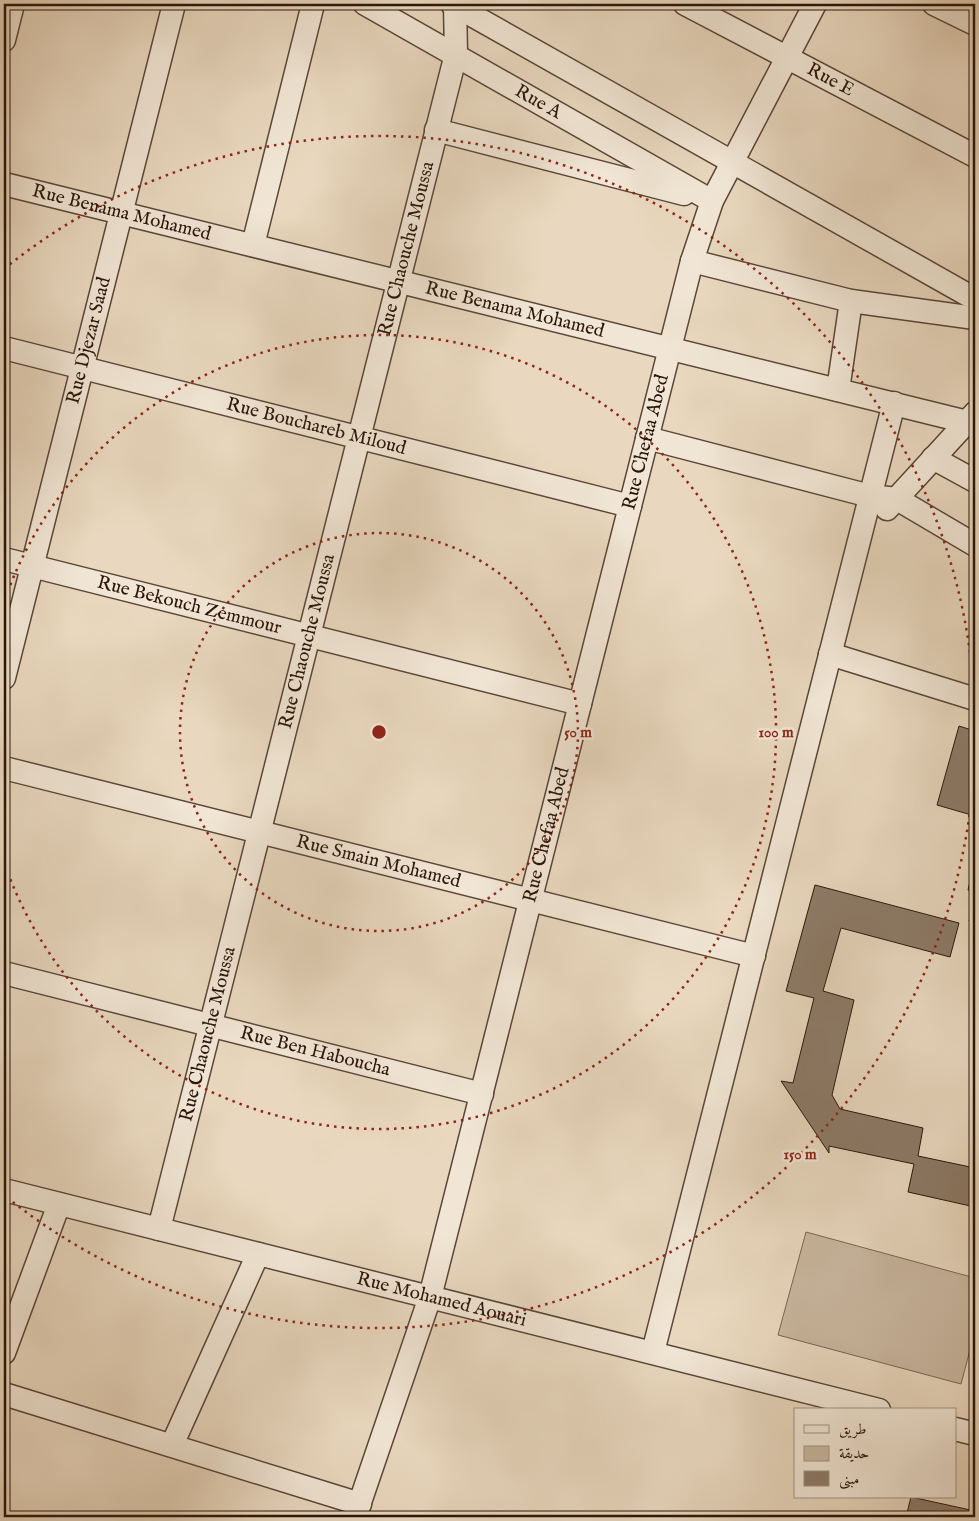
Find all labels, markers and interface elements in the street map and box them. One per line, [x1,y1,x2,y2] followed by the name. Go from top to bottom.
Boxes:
[802,58,858,102] street label: Rue E
[510,79,567,126] street label: Rue A
[373,158,441,339] street label: Rue Chaouche Moussa
[30,179,214,247] street label: Rue Benama Mohamed
[62,274,117,407] street label: Rue Djezar Saad
[423,277,607,344] street label: Rue Benama Mohamed
[617,371,675,513] street label: Rue Chefaa Abed
[224,393,409,461] street label: Rue Bouchareb Miloud
[274,551,341,731] street label: Rue Chaouche Moussa
[94,571,284,640] street label: Rue Bekouch Zemmour
[370,723,388,741] centre of rings
[564,723,592,742] text: 50 m
[758,723,794,742] text: 100 m
[518,764,576,905] street label: Rue Chefaa Abed
[294,830,464,894] street label: Rue Smain Mohamed
[175,943,242,1124] street label: Rue Chaouche Moussa
[238,1021,394,1082] street label: Rue Ben Haboucha
[783,1145,817,1164] text: 150 m
[354,1267,529,1333] street label: Rue Mohamed Aouari
[794,1408,956,1498] legend
[839,1420,866,1439] text: طريق
[839,1444,869,1463] text: حديقة
[839,1470,859,1490] text: مبنى

